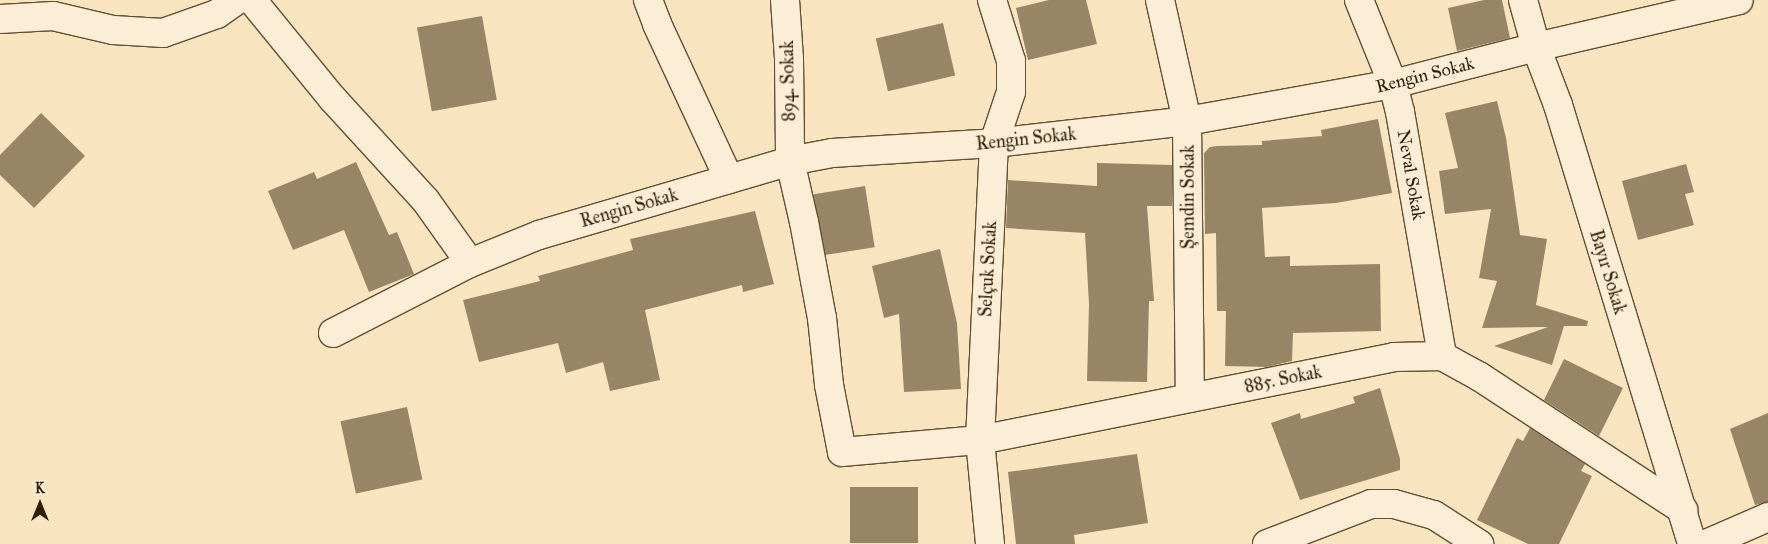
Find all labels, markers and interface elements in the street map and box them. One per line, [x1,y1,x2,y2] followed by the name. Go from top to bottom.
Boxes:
[776,40,800,122] street label: 894. Sokak
[1374,52,1476,98] street label: Rengin Sokak
[975,123,1077,155] street label: Rengin Sokak
[1392,128,1430,222] street label: Neval Sokak
[1177,145,1199,249] street label: Şemdin Sokak
[578,184,680,232] street label: Rengin Sokak
[975,221,1001,317] street label: Selçuk Sokak
[1585,227,1631,317] street label: Bayır Sokak
[1242,361,1324,397] street label: 885. Sokak
[15,479,65,529] north arrow
[35,480,45,497] text: K

